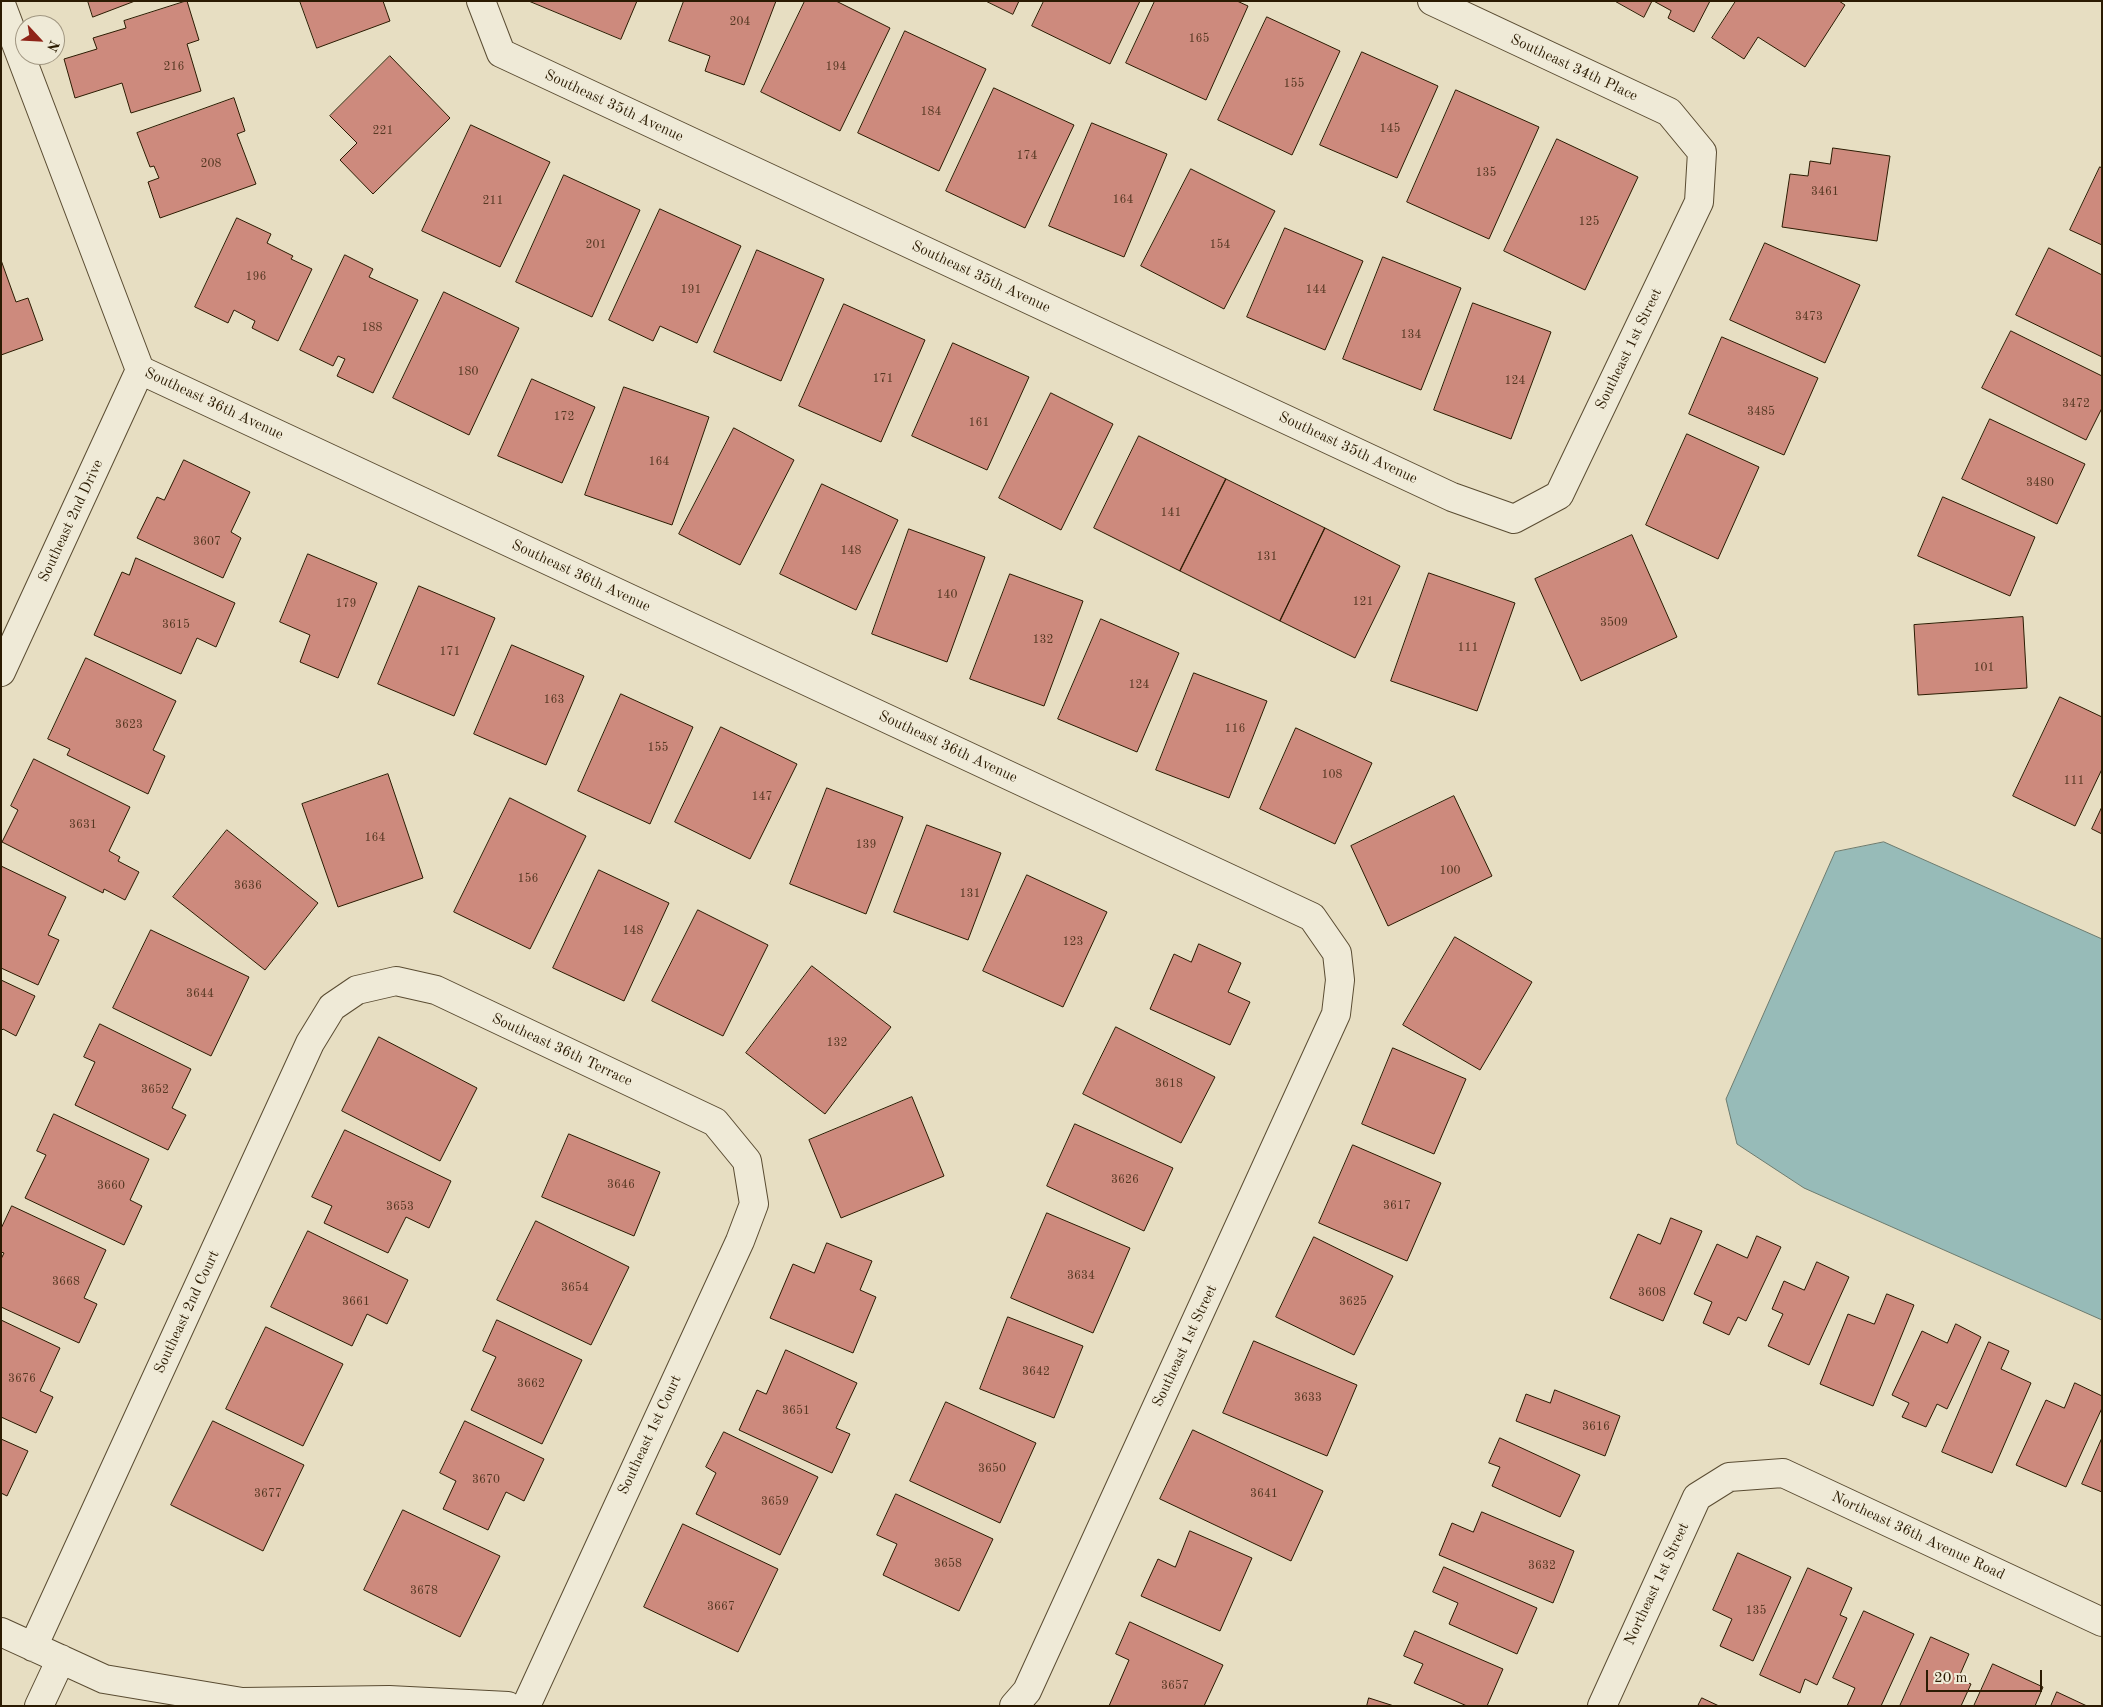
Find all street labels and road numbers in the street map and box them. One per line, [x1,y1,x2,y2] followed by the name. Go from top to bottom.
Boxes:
[1507,31,1641,105] street label: Southeast 34th Place
[542,66,686,146] street label: Southeast 35th Avenue
[909,237,1053,317] street label: Southeast 35th Avenue
[1592,285,1666,413] street label: Southeast 1st Street
[142,364,286,444] street label: Southeast 36th Avenue
[1276,408,1420,488] street label: Southeast 35th Avenue
[35,457,107,585] street label: Southeast 2nd Drive
[509,536,653,616] street label: Southeast 36th Avenue
[876,707,1020,787] street label: Southeast 36th Avenue
[489,1009,635,1091] street label: Southeast 36th Terrace
[150,1247,224,1377] street label: Southeast 2nd Court
[1149,1282,1221,1410] street label: Southeast 1st Street
[614,1372,686,1498] street label: Southeast 1st Court
[1829,1488,2007,1584] street label: Northeast 36th Avenue Road
[1621,1520,1693,1648] street label: Northeast 1st Street

